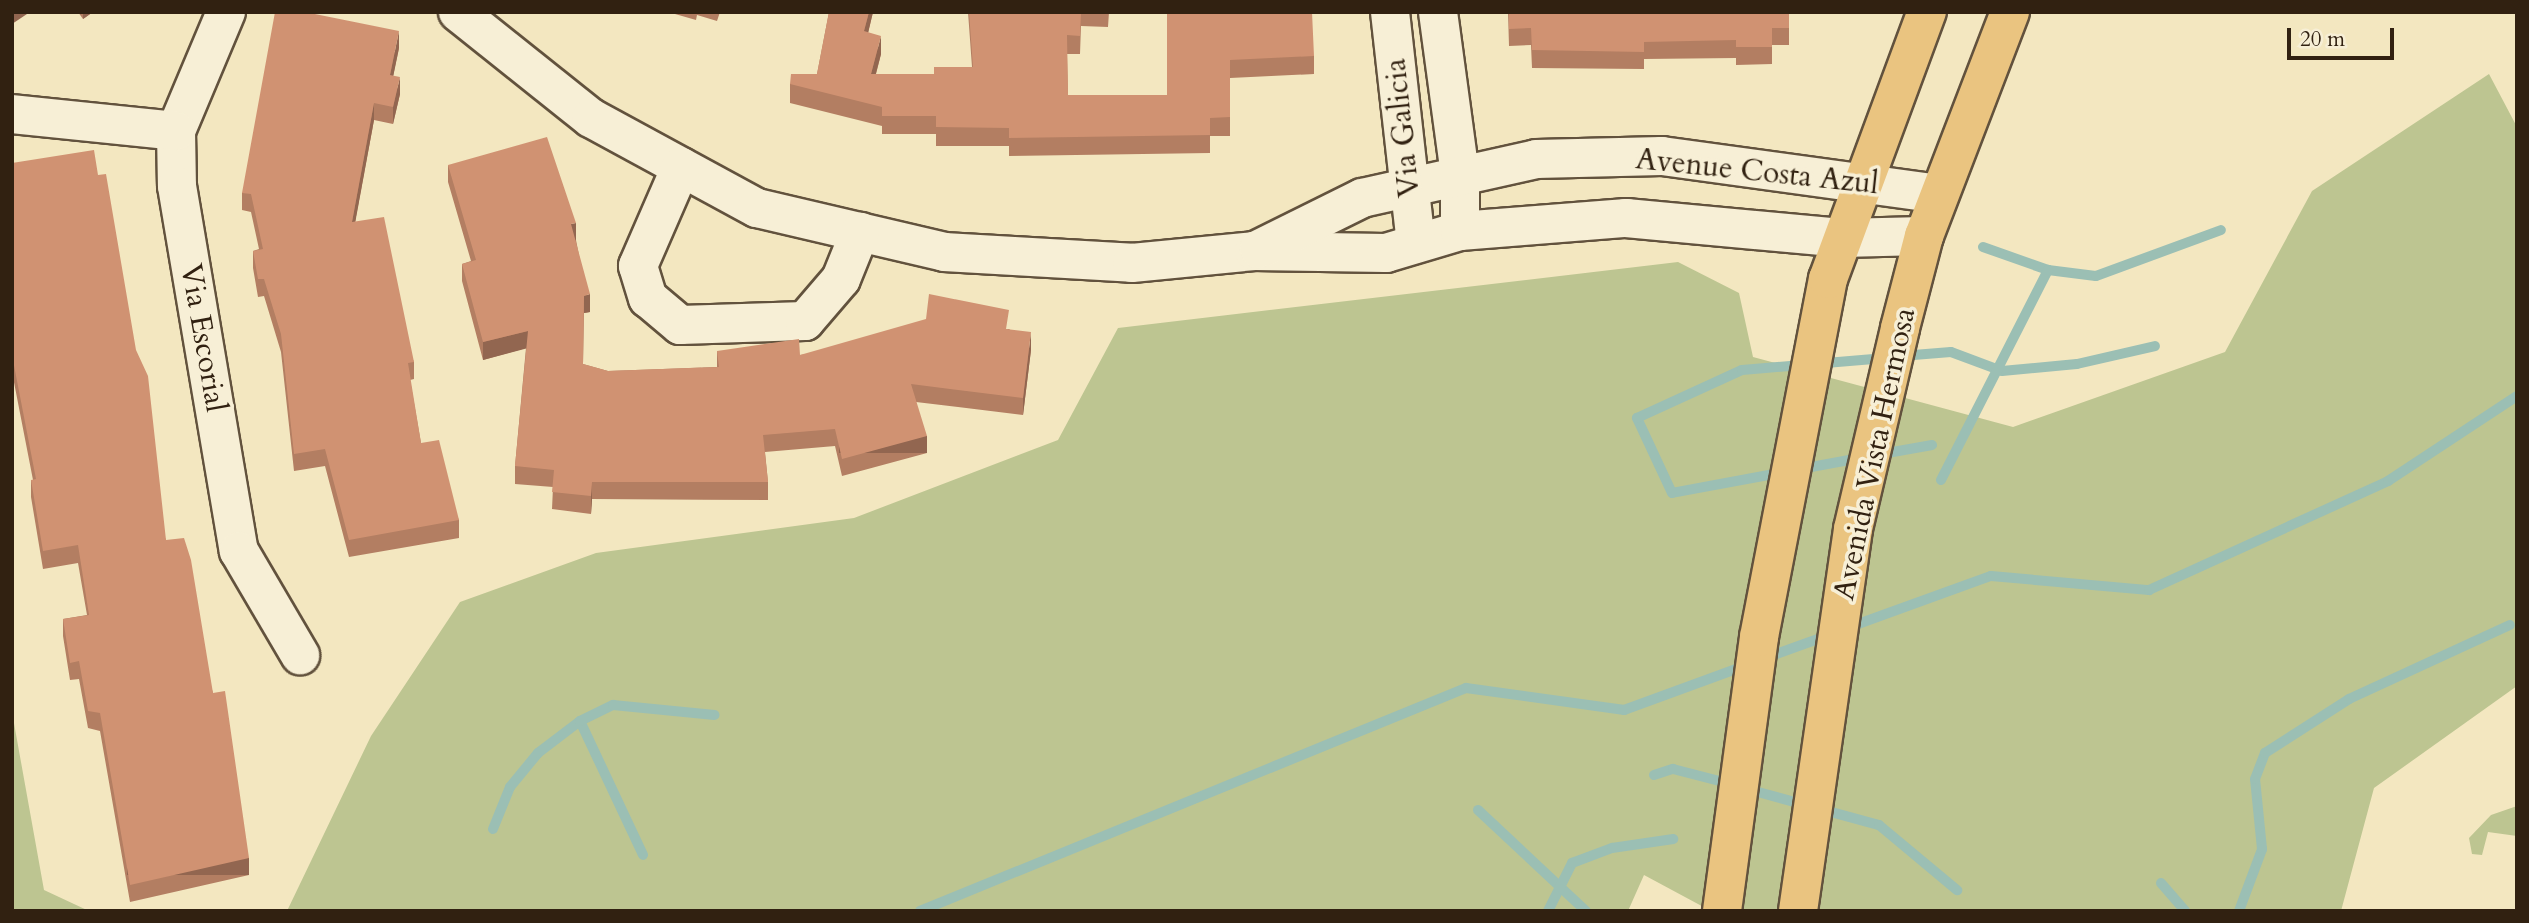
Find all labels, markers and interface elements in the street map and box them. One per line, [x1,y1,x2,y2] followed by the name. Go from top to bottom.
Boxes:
[2291,14,2398,58] scale bar
[2300,25,2345,54] text: 20 m
[1378,57,1428,199] street label: Via Galicia
[1634,141,1880,203] street label: Avenue Costa Azul
[172,261,234,415] street label: Via Escorial
[1826,305,1924,603] street label: Avenida Vista Hermosa

